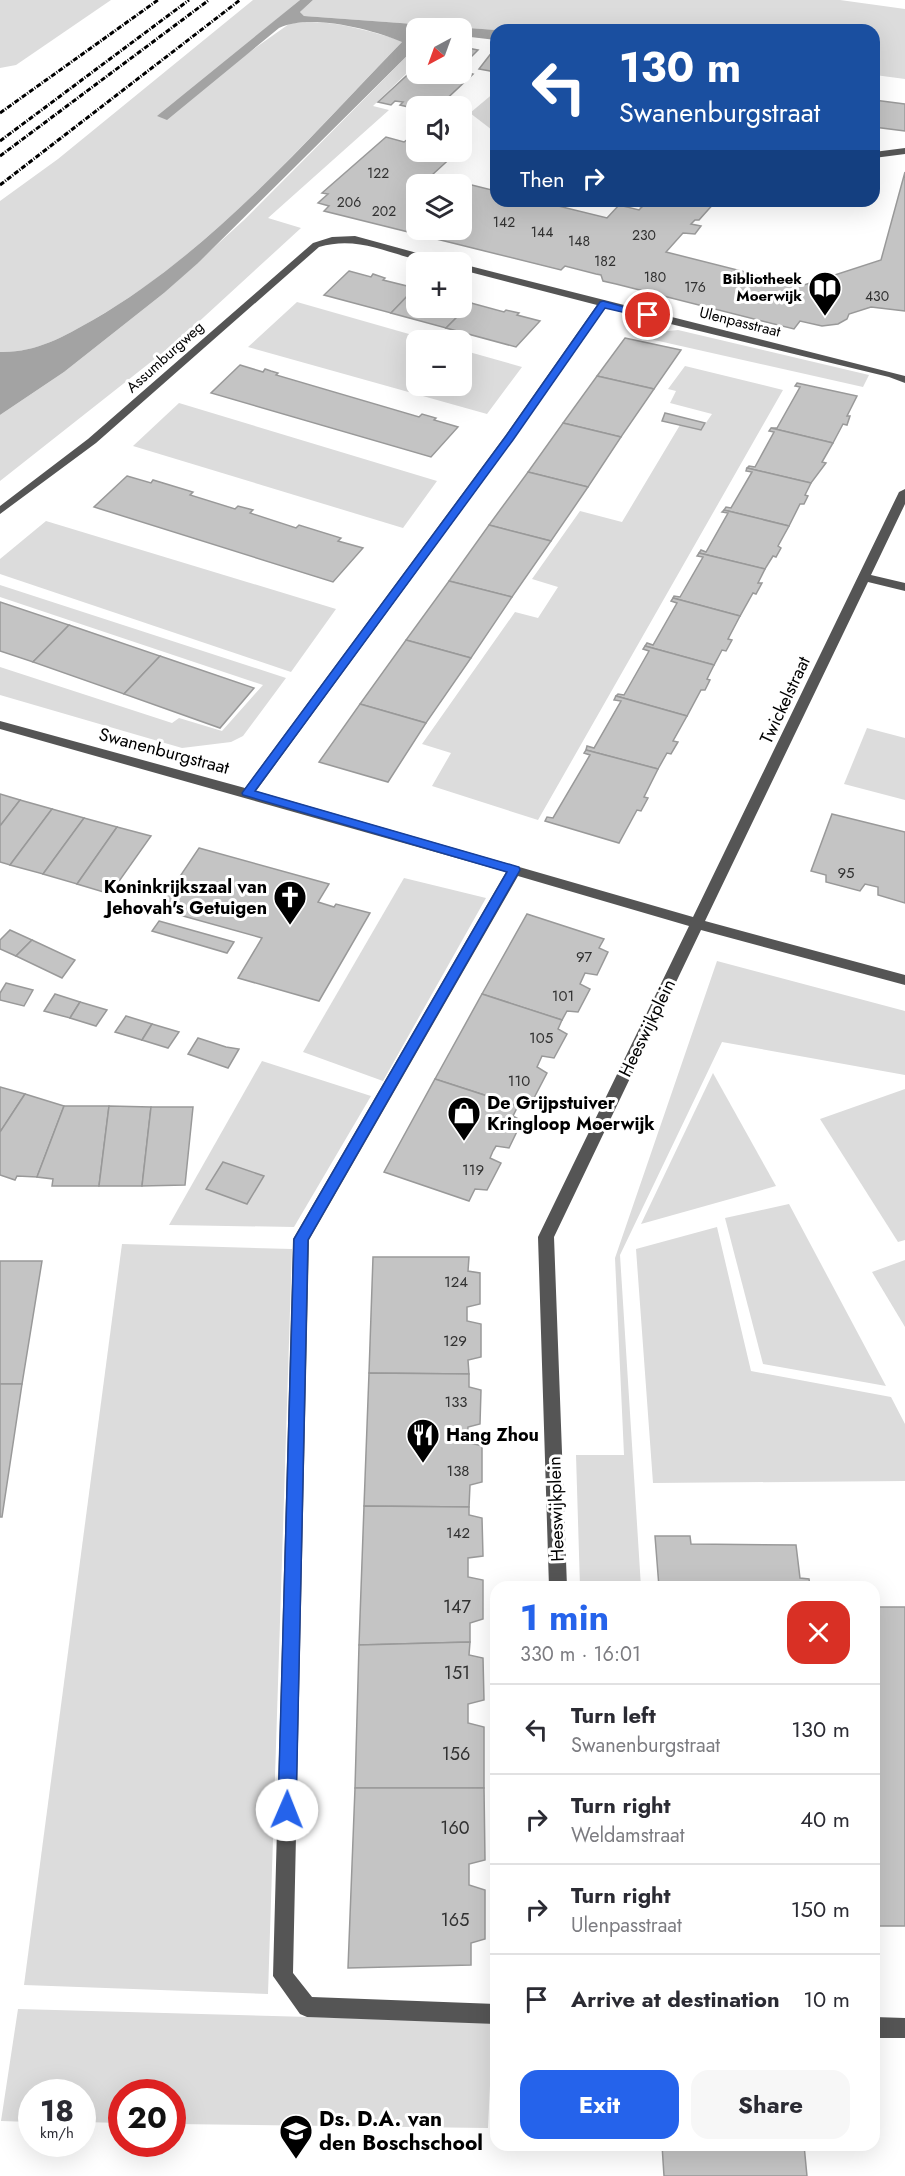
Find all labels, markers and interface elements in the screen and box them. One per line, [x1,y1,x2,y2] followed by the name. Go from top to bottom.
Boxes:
[406,18,472,84] north arrow
[406,18,472,396] map controls
[619,37,741,98] text: 130 m
[520,48,598,126] icon: left
[619,93,820,132] text: Swanenburgstraat
[406,96,472,162] button: sound
[577,162,610,195] icon: right
[367,163,389,183] house number: 122
[520,163,565,195] text: Then
[406,174,472,240] button: layers
[337,192,361,212] house number: 206
[372,201,396,221] house number: 202
[493,212,515,232] house number: 142
[531,222,553,242] house number: 144
[632,225,656,245] house number: 230
[568,231,590,251] house number: 148
[594,251,616,271] house number: 182
[406,252,472,318] button: +
[644,267,666,287] house number: 180
[722,268,802,307] place label: Bibliotheek Moerwijk
[807,270,843,317] library icon: Bibliotheek Moerwijk
[684,277,706,297] house number: 176
[865,286,889,306] house number: 430
[622,289,673,340] pin
[631,298,664,331] icon: arrive
[697,301,783,343] street label: Ulenpasstraat
[121,316,209,398] street label: Assumburgweg
[406,330,472,396] button: −
[753,651,817,748] street label: Twickelstraat
[96,721,233,781] street label: Swanenburgstraat
[837,862,855,884] house number: 95
[103,874,267,921] place label: Koninkrijkszaal van Jehovah's Getuigen
[272,879,308,926] church icon: Koninkrijkszaal van Jehovah's Getuigen
[576,946,592,968] house number: 97
[612,975,682,1081] street label: Heeswijkplein
[552,985,574,1007] house number: 101
[529,1027,553,1049] house number: 105
[508,1070,530,1092] house number: 110
[487,1090,655,1137] place label: De Grijpstuiver Kringloop Moerwijk
[446,1095,482,1142] shop icon: De Grijpstuiver Kringloop Moerwijk
[462,1159,484,1181] house number: 119
[444,1271,468,1293] house number: 124
[443,1330,467,1352] house number: 129
[444,1391,468,1413] house number: 133
[405,1417,441,1464] restaurant icon: Hang Zhou
[446,1422,539,1448] place label: Hang Zhou
[541,1456,571,1562] street label: Heeswijkplein
[446,1460,470,1482] house number: 138
[446,1522,470,1544] house number: 142
[520,1591,609,1643] text: 1 min
[443,1594,472,1620] house number: 147
[787,1601,850,1664] button: close
[520,1640,641,1669] text: 330 m · 16:01
[444,1660,470,1686] house number: 151
[571,1699,656,1731] text: Turn left
[520,1713,553,1746] icon: left
[791,1713,850,1745] text: 130 m
[571,1731,720,1760] text: Swanenburgstraat
[442,1741,470,1767] house number: 156
[255,1778,319,1842] position arrow
[571,1789,671,1821] text: Turn right
[520,1803,553,1836] icon: right
[800,1803,850,1835] text: 40 m
[440,1815,470,1841] house number: 160
[571,1821,684,1850] text: Weldamstraat
[571,1879,671,1911] text: Turn right
[520,1893,553,1926] icon: right
[791,1893,850,1925] text: 150 m
[441,1907,469,1933] house number: 165
[571,1911,682,1940] text: Ulenpasstraat
[520,1983,553,2016] icon: arrive
[571,1983,780,2015] text: Arrive at destination
[803,1983,850,2015] text: 10 m
[520,2070,679,2139] button: Exit
[691,2070,850,2139] button: Share
[108,2079,186,2157] speed limit sign: 20
[40,2089,74,2132] text: 18
[319,2104,483,2158] place label: Ds. D.A. van den Boschschool
[278,2113,314,2160] school or university icon: Ds. D.A. van den Boschschool
[40,2122,74,2144] text: km/h

